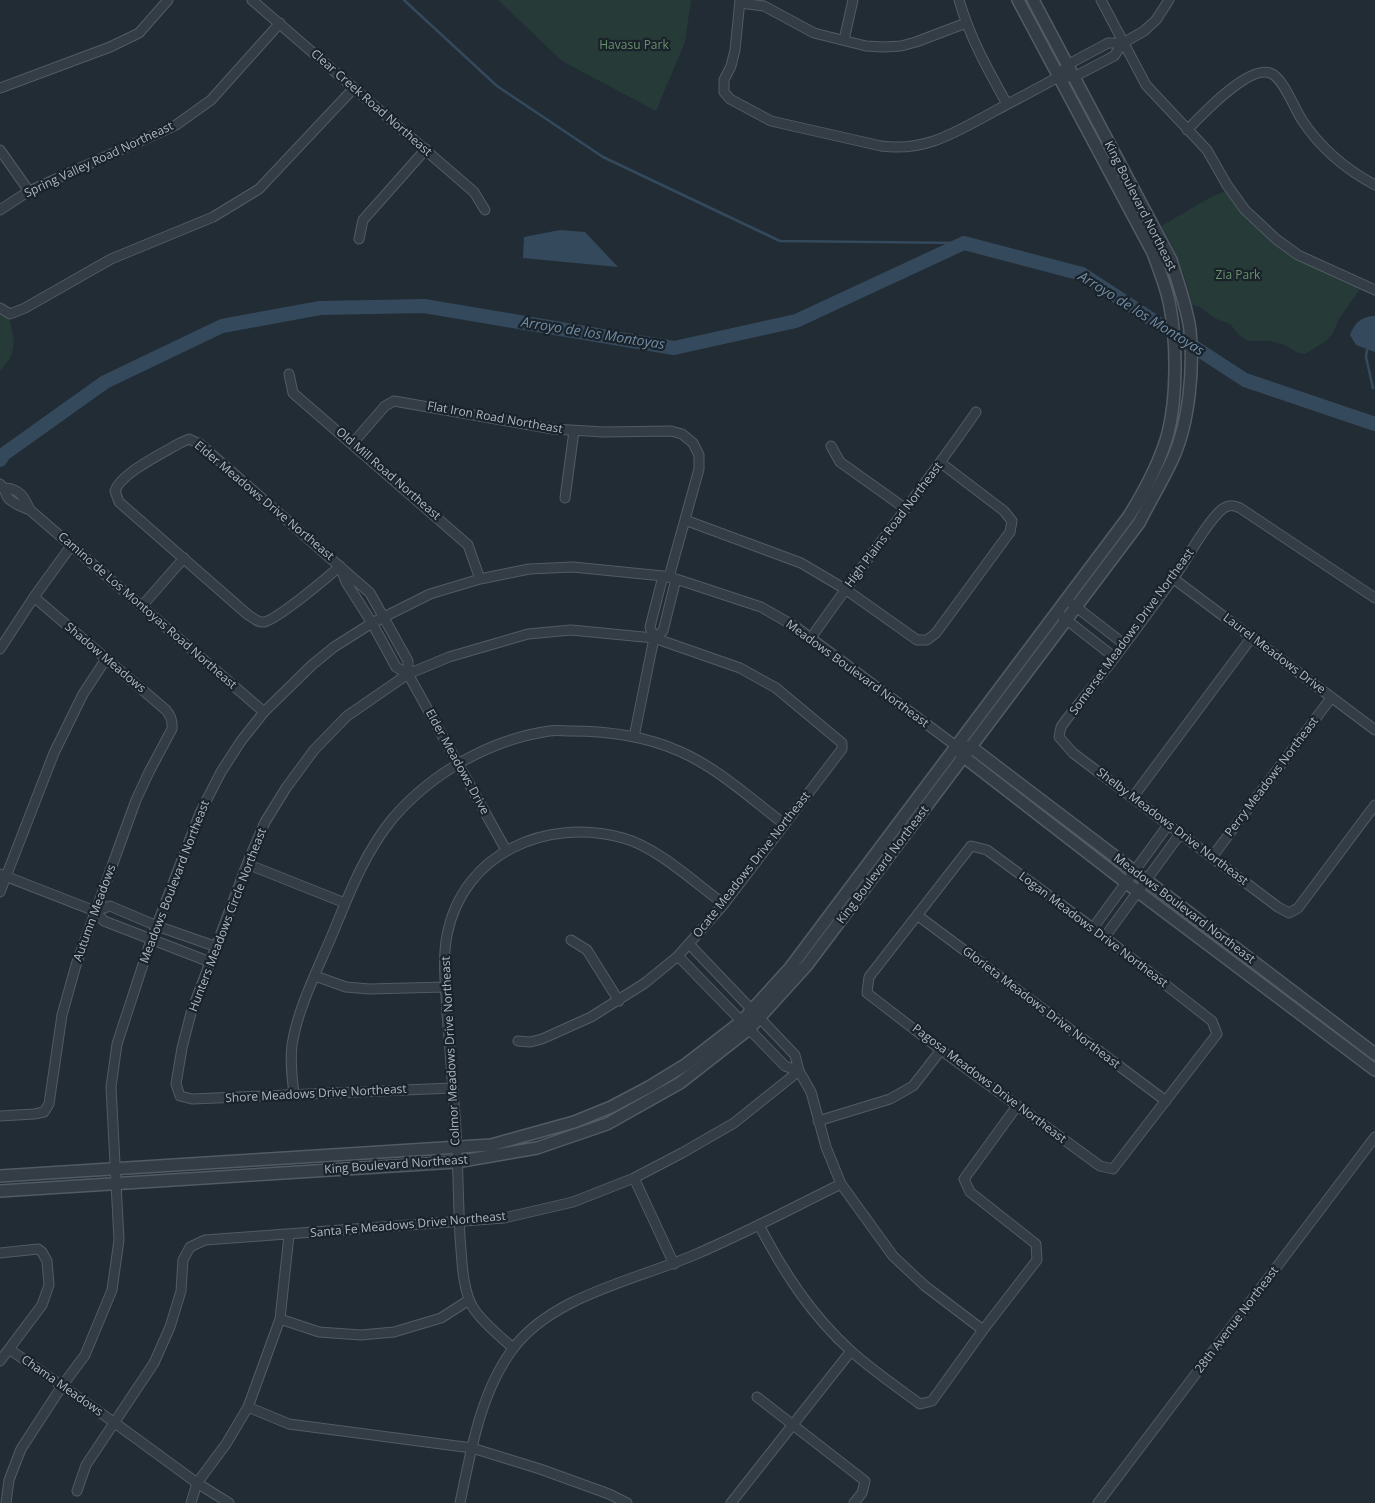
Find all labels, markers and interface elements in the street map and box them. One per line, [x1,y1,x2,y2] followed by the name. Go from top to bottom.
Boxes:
[599,39,669,53] park label: Havasu Park
[308,47,434,159] street label: Clear Creek Road Northeast
[22,119,176,201] street label: Spring Valley Road Northeast
[1101,139,1179,273] street label: King Boulevard Northeast
[1075,268,1207,360] water label: Arroyo de los Montoyas
[1216,269,1260,283] park label: Zia Park
[520,314,666,354] water label: Arroyo de los Montoyas
[426,399,564,437] street label: Flat Iron Road Northeast
[333,425,443,523] street label: Old Mill Road Northeast
[191,438,337,564] street label: Elder Meadows Drive Northeast
[842,460,946,590] street label: High Plains Road Northeast
[55,529,239,693] street label: Camino de Los Montoyas Road Northeast
[1067,546,1197,718] street label: Somerset Meadows Drive Northeast
[1220,611,1328,697] street label: Laurel Meadows Drive
[783,617,931,731] street label: Meadows Boulevard Northeast
[62,620,148,696] street label: Shadow Meadows
[422,707,492,817] street label: Elder Meadows Drive
[1222,714,1322,840] street label: Perry Meadows Northeast
[1093,765,1251,889] street label: Shelby Meadows Drive Northeast
[690,789,814,941] street label: Ocate Meadows Drive Northeast
[137,799,213,965] street label: Meadows Boulevard Northeast
[834,803,932,927] street label: King Boulevard Northeast
[186,826,270,1014] street label: Hunters Meadows Circle Northeast
[1110,851,1258,967] street label: Meadows Boulevard Northeast
[71,863,119,963] street label: Autumn Meadows
[1016,869,1170,991] street label: Logan Meadows Drive Northeast
[959,944,1123,1072] street label: Glorieta Meadows Drive Northeast
[439,956,463,1146] street label: Colmor Meadows Drive Northeast
[909,1021,1069,1147] street label: Pagosa Meadows Drive Northeast
[225,1082,407,1106] street label: Shore Meadows Drive Northeast
[324,1153,468,1177] street label: King Boulevard Northeast
[310,1209,506,1241] street label: Santa Fe Meadows Drive Northeast
[1192,1264,1282,1376] street label: 28th Avenue Northeast
[18,1352,106,1420] street label: Chama Meadows

